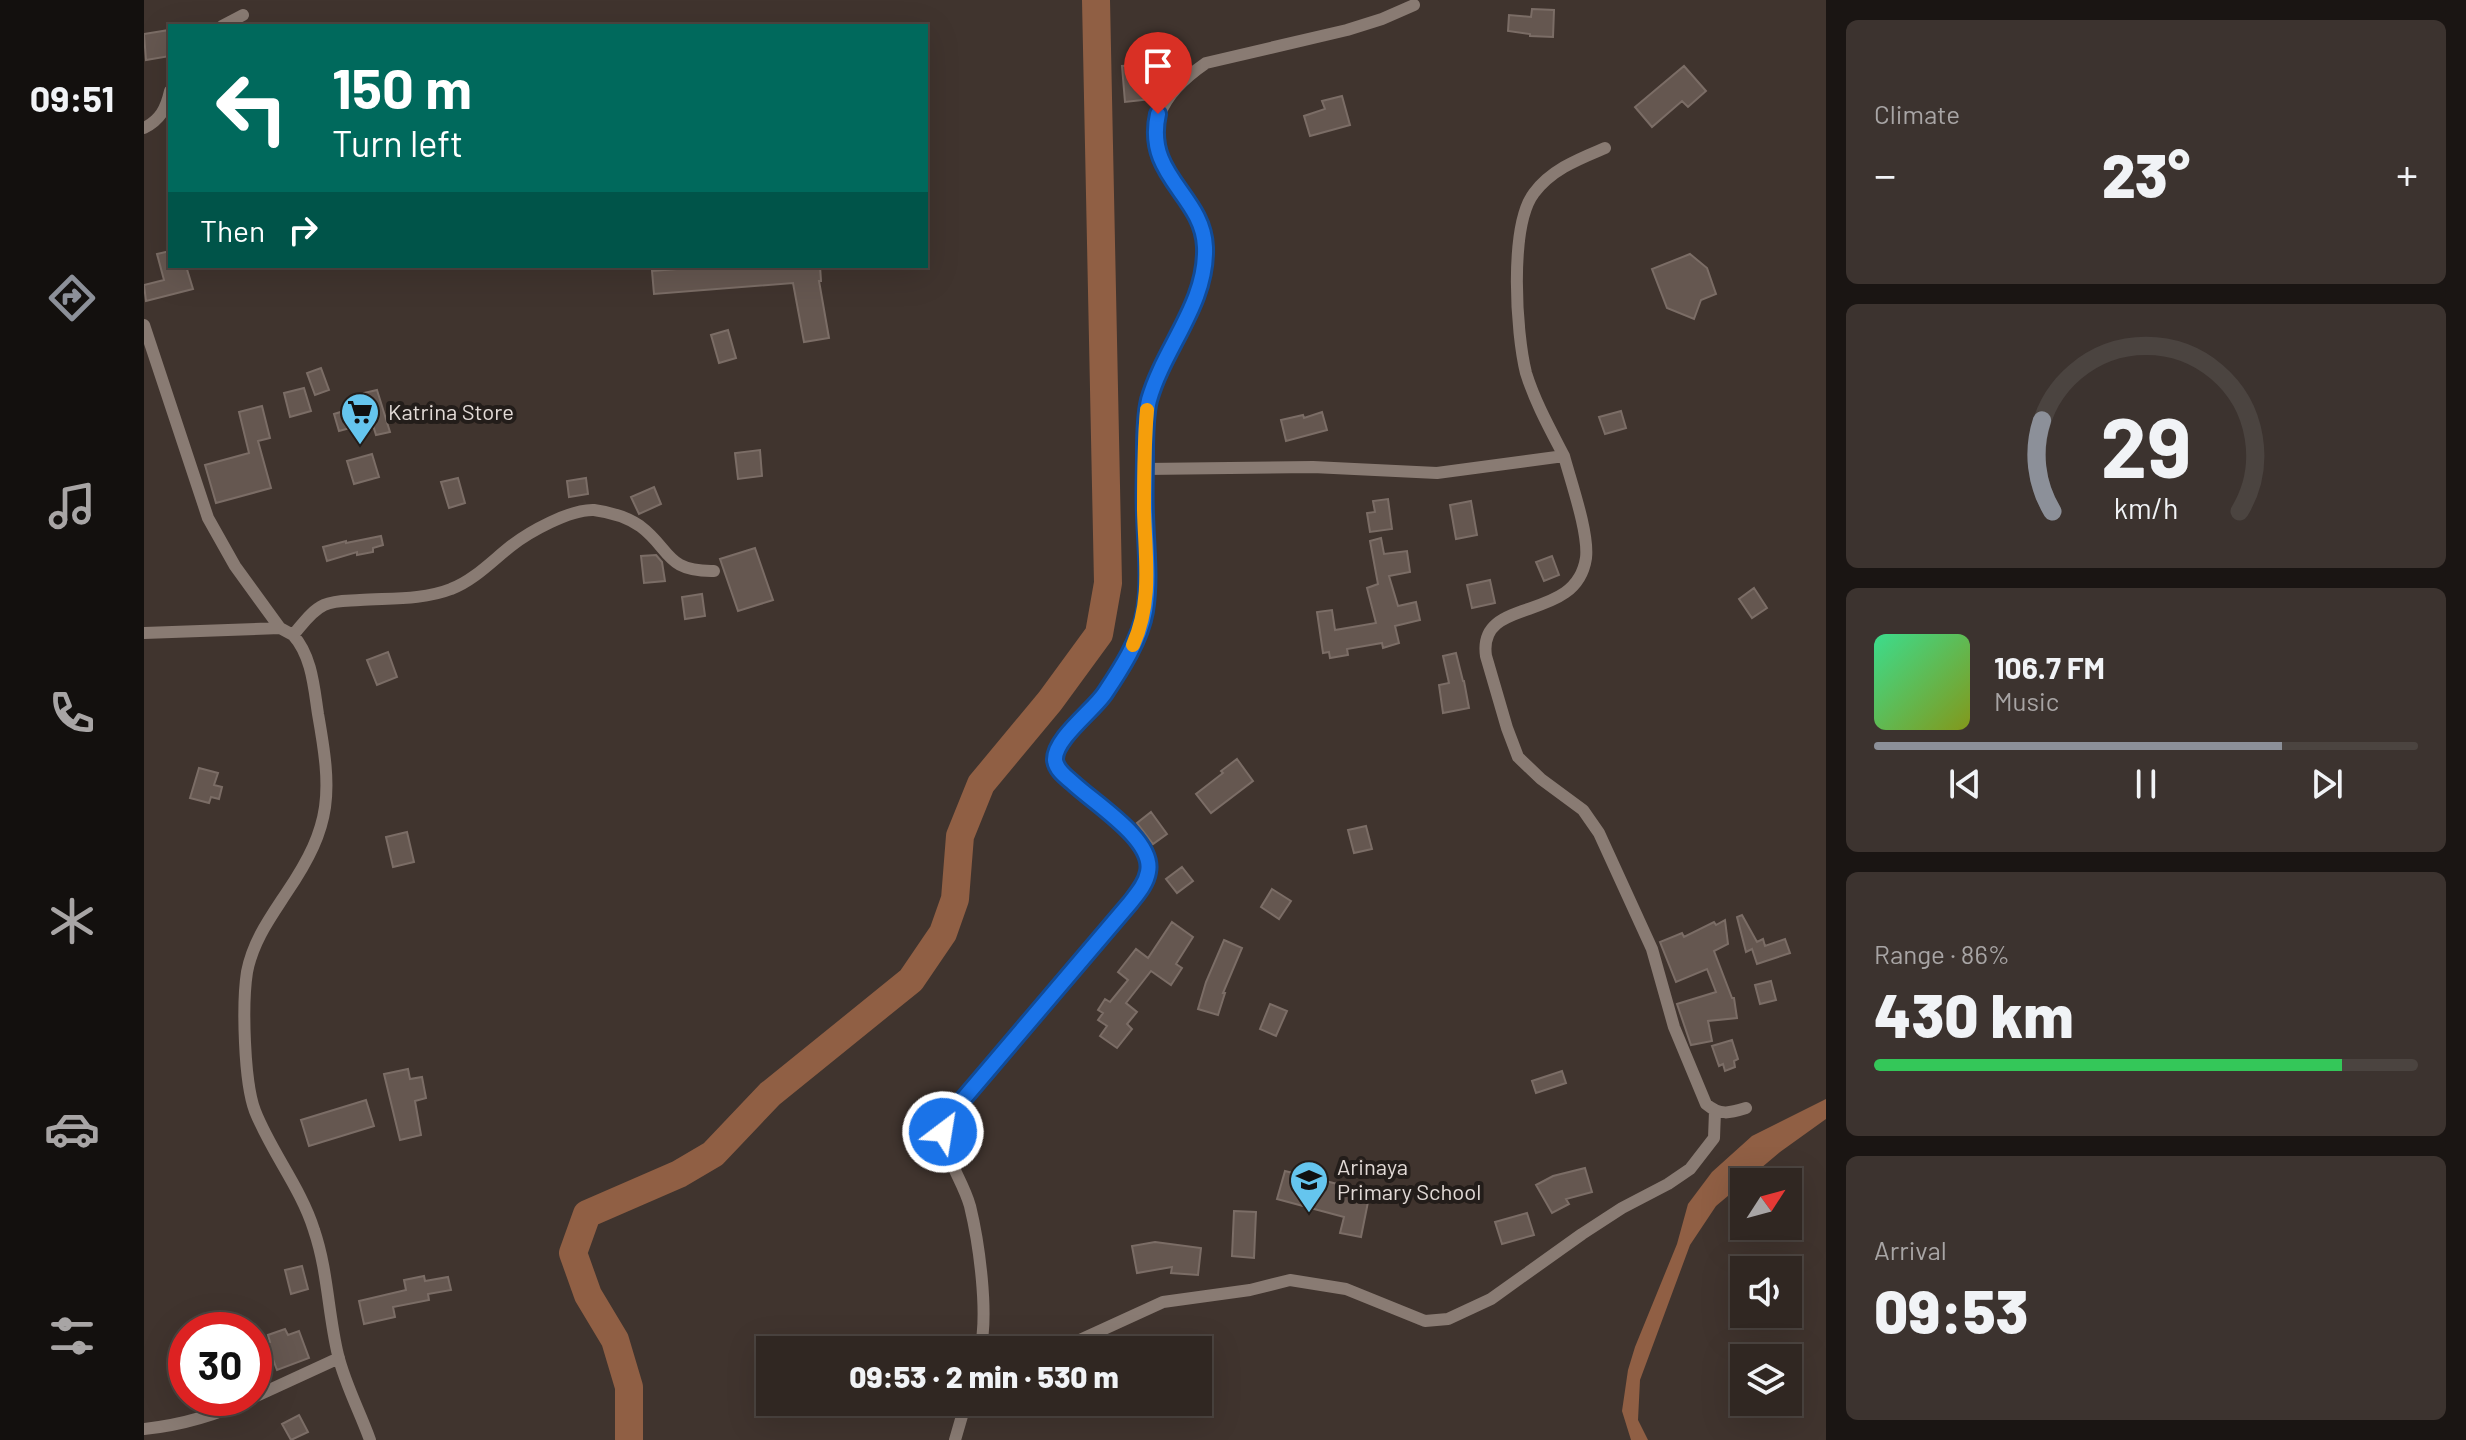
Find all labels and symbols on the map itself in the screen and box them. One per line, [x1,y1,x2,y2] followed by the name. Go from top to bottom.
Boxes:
[1124,32,1192,114] pin
[339,391,381,446] supermarket icon: Katrina Store
[388,398,514,424] place label: Katrina Store
[901,1090,985,1174] position arrow
[1337,1153,1481,1204] place label: Arinaya Primary School
[1288,1159,1330,1214] school or university icon: Arinaya Primary School
[1730,1168,1802,1240] north arrow
[168,1312,272,1416] speed limit sign: 30

